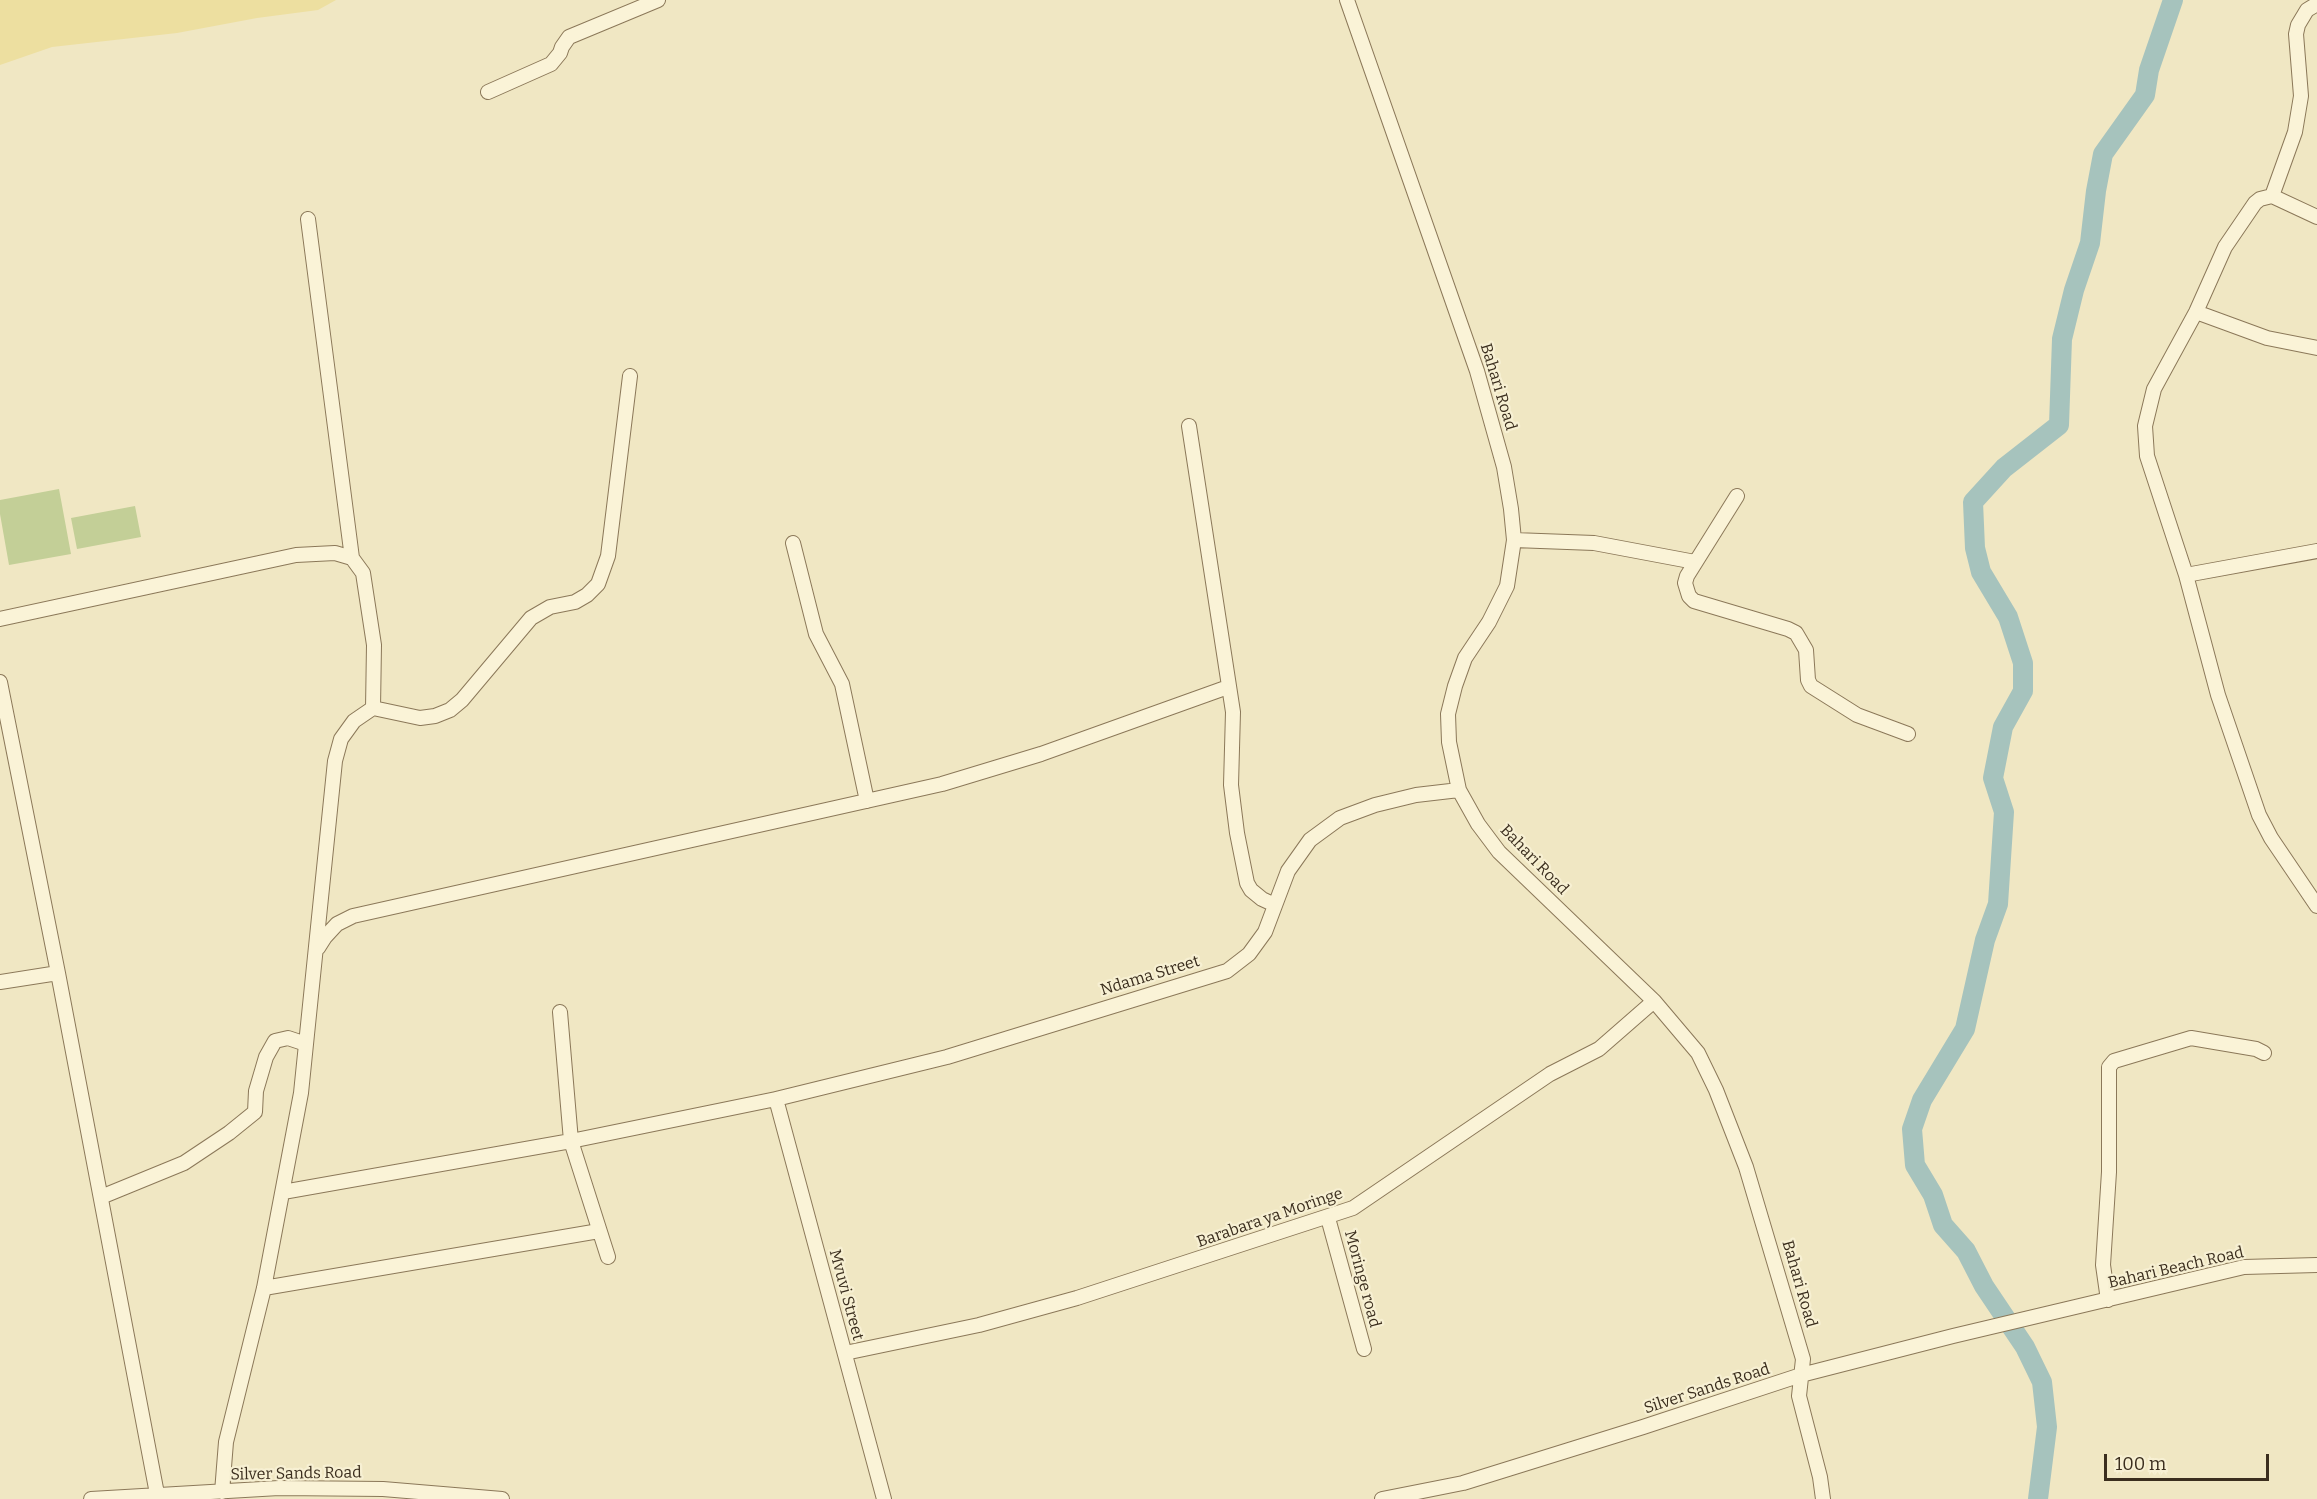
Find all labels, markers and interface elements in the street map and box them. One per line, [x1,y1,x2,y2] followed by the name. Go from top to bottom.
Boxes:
[1476,341,1520,433] street label: Bahari Road
[1496,821,1572,899] street label: Bahari Road
[1098,952,1202,1000] street label: Ndama Street
[1195,1184,1345,1252] street label: Barabara ya Moringe
[1340,1228,1384,1330] street label: Moringe road
[1777,1238,1821,1330] street label: Bahari Road
[2106,1243,2246,1293] street label: Bahari Beach Road
[825,1247,867,1343] street label: Mvuvi Street
[1642,1360,1772,1418] street label: Silver Sands Road
[2107,1442,2272,1480] scale bar
[2115,1453,2166,1475] text: 100 m
[230,1463,362,1485] street label: Silver Sands Road

